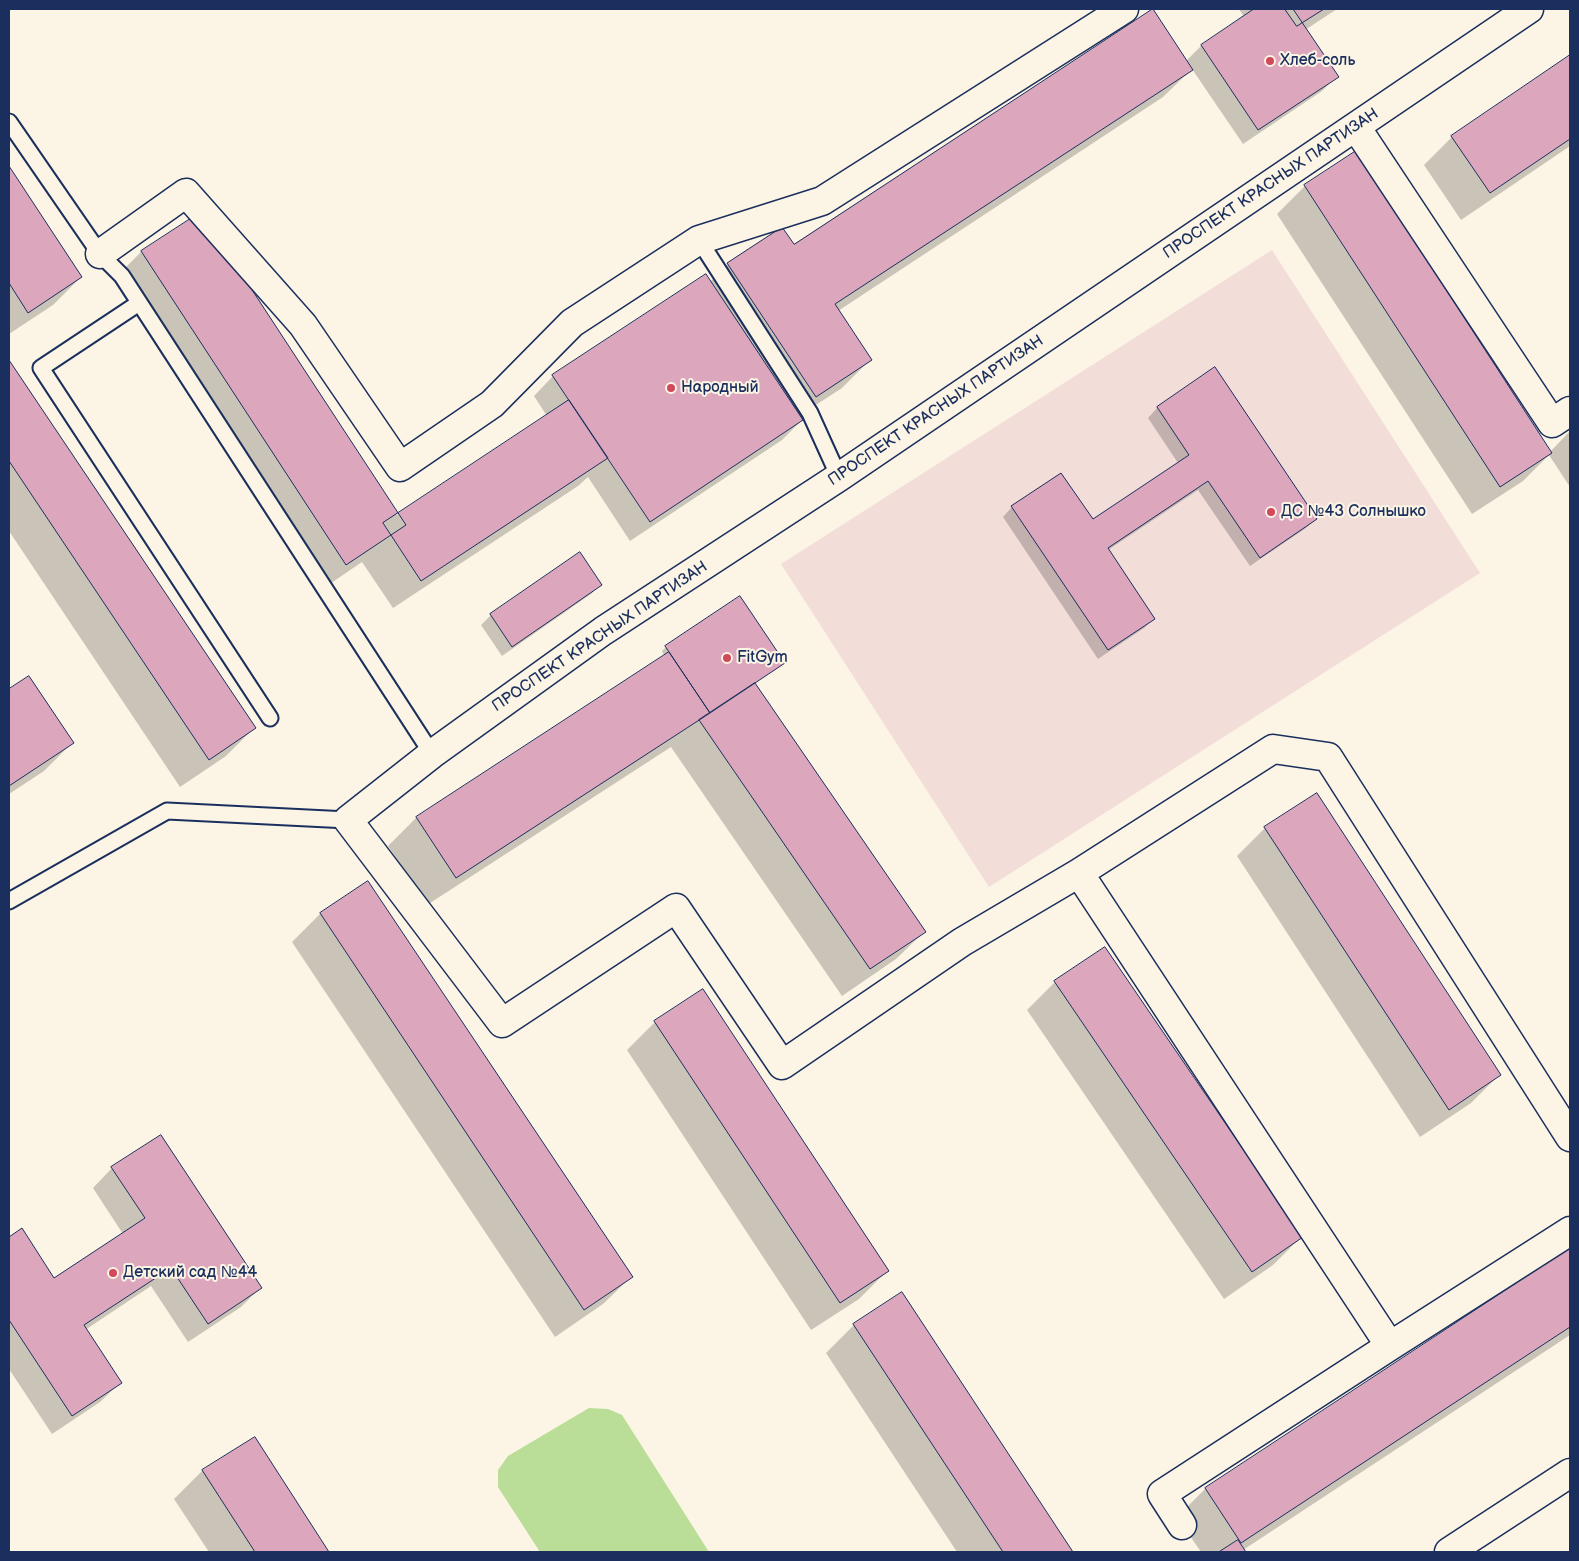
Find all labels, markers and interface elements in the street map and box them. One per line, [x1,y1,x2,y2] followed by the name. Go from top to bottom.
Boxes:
[1280,51,1355,71] place label: Хлеб-соль
[1264,55,1276,67] marker: Хлеб-соль
[1160,104,1382,264] street label: ПРОСПЕКТ КРАСНЫХ ПАРТИЗАН
[825,331,1047,491] street label: ПРОСПЕКТ КРАСНЫХ ПАРТИЗАН
[681,378,759,398] place label: Народный
[665,382,677,394] marker: Народный
[1281,502,1426,522] place label: ДС №43 Солнышко
[1265,506,1277,518] marker: ДС №43 Солнышко
[489,557,711,717] street label: ПРОСПЕКТ КРАСНЫХ ПАРТИЗАН
[737,648,788,668] place label: FitGym
[721,652,733,664] marker: FitGym
[123,1263,257,1283] place label: Детский сад №44
[107,1267,119,1279] marker: Детский сад №44

